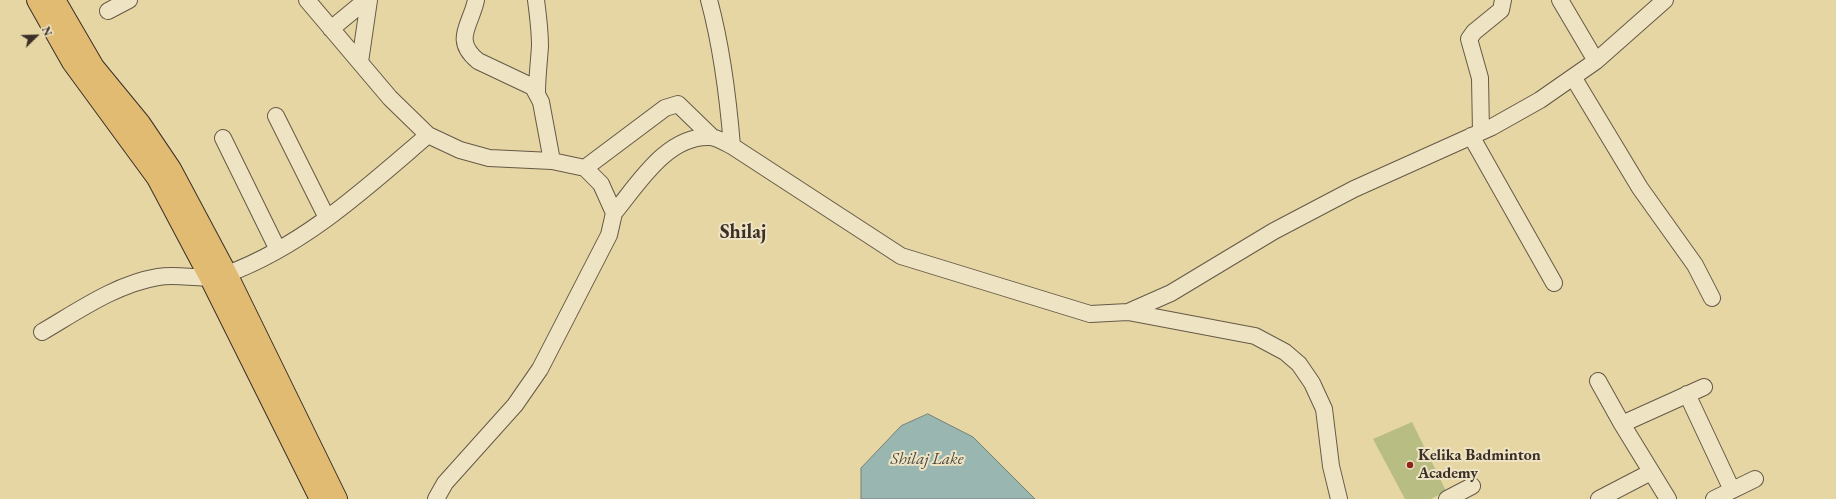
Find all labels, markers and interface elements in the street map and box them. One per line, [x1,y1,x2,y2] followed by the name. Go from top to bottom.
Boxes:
[16,16,56,56] north arrow
[39,24,55,38] text: N
[720,221,766,245] district label: Shilaj
[1418,446,1541,484] place label: Kelika Badminton Academy
[891,449,963,469] water label: Shilaj Lake
[1405,460,1415,470] marker: Kelika Badminton Academy

